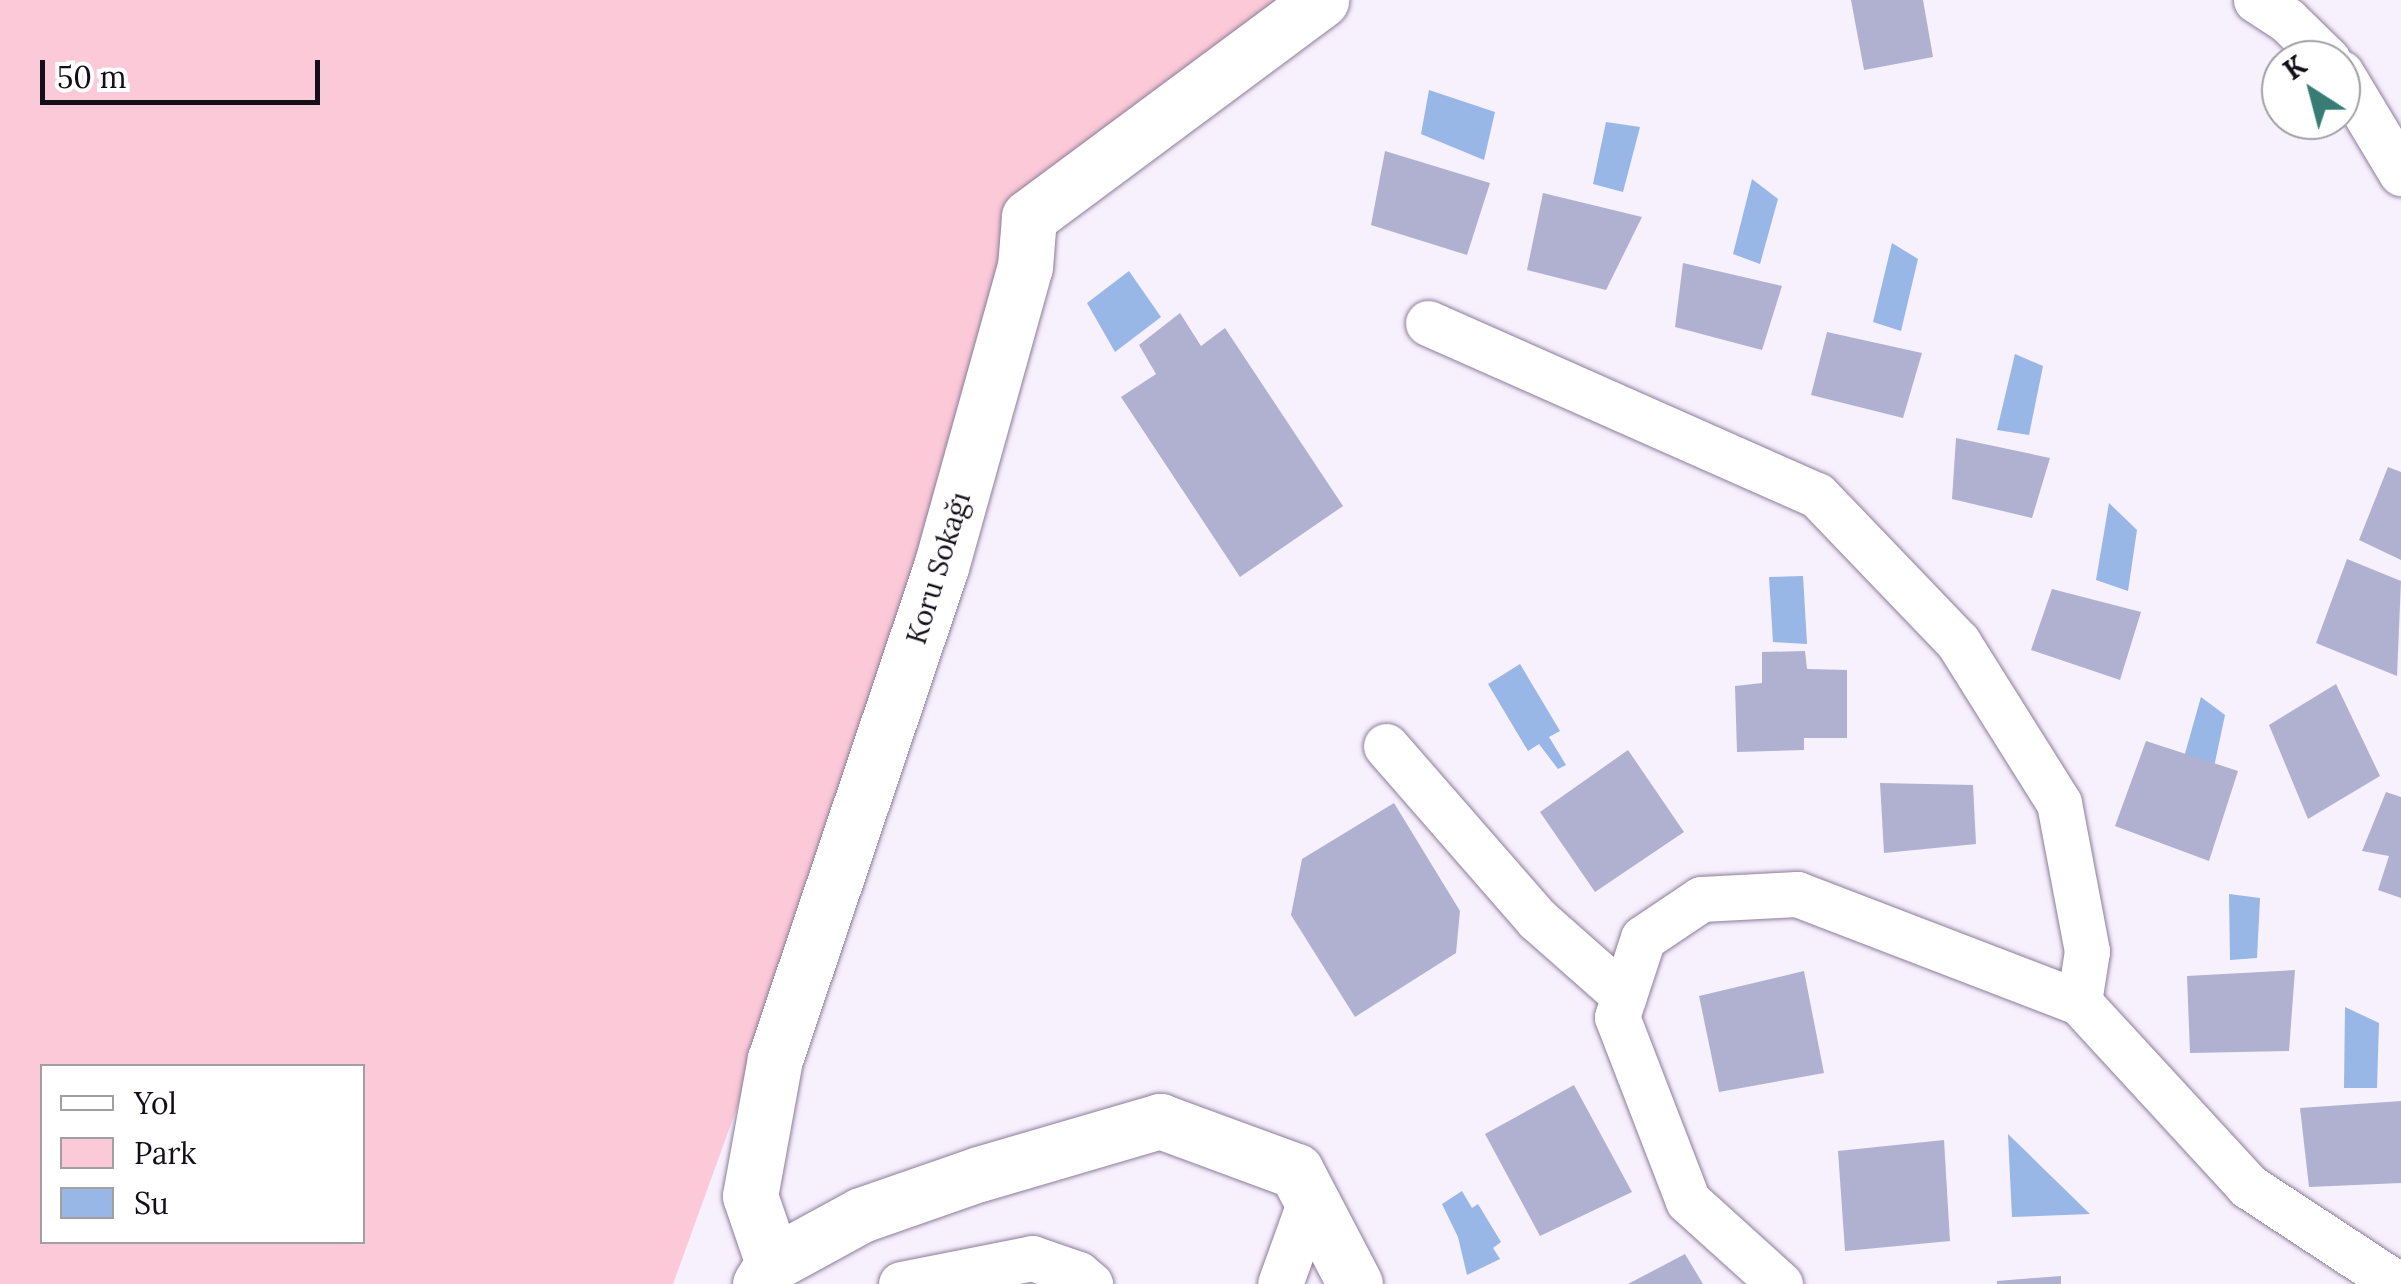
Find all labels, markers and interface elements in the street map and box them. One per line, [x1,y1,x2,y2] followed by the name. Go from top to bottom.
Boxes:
[45,40,325,102] scale bar
[2261,40,2361,140] north arrow
[2276,47,2313,88] text: K
[57,58,127,96] text: 50 m
[899,488,977,648] street label: Koru Sokağı
[40,1064,365,1244] legend
[134,1084,177,1122] text: Yol
[134,1134,196,1172] text: Park
[134,1184,169,1222] text: Su

